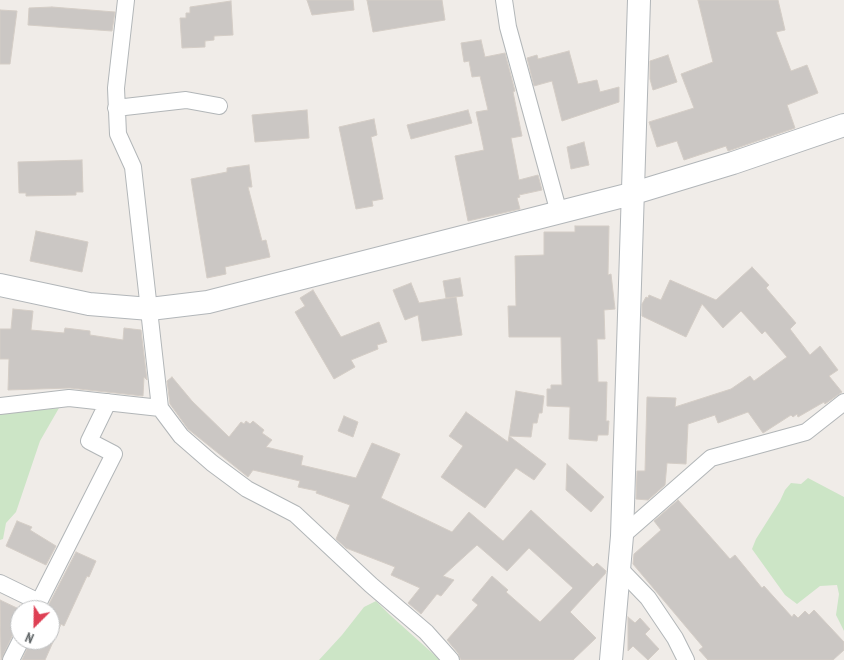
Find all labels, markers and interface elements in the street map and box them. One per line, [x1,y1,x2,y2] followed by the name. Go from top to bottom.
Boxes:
[10,600,60,650] north arrow
[23,628,37,648] text: N

